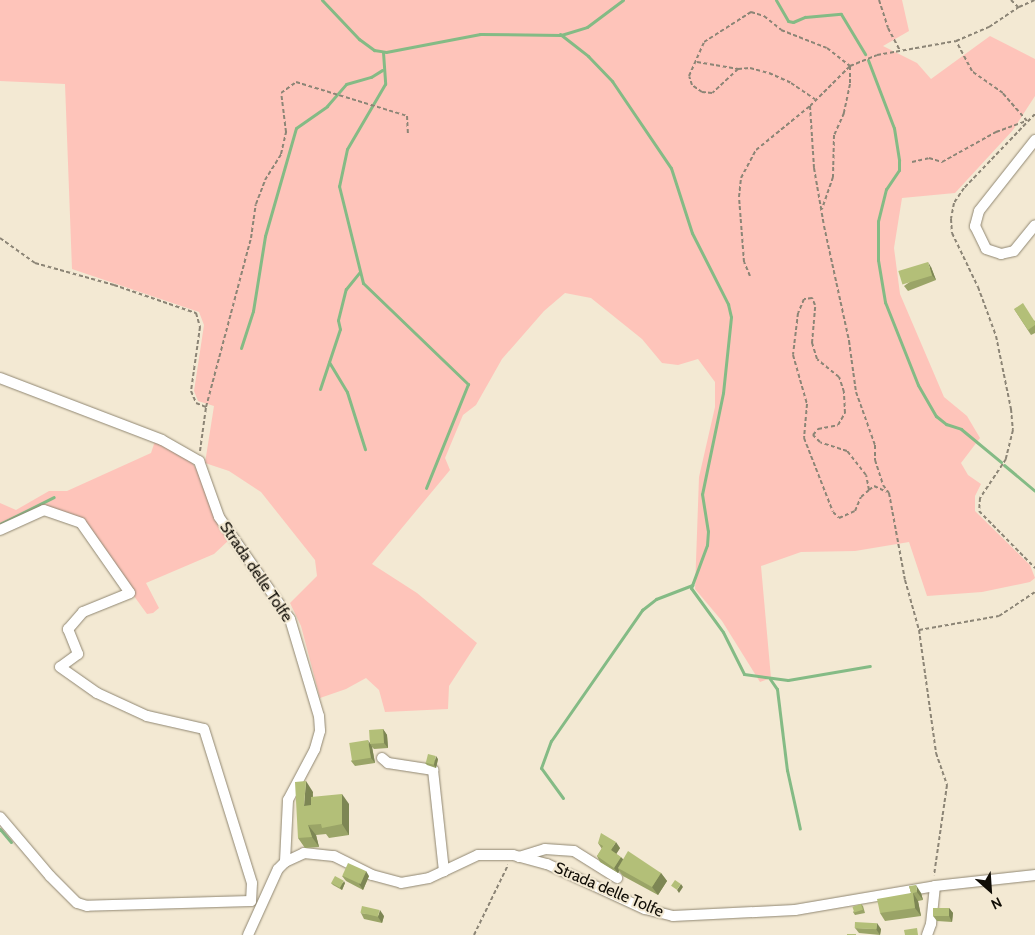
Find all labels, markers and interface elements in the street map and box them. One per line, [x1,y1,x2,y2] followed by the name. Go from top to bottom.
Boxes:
[215,518,297,626] street label: Strada delle Tolfe
[551,858,667,922] street label: Strada delle Tolfe
[965,865,1015,915] north arrow
[988,893,1005,914] text: N

